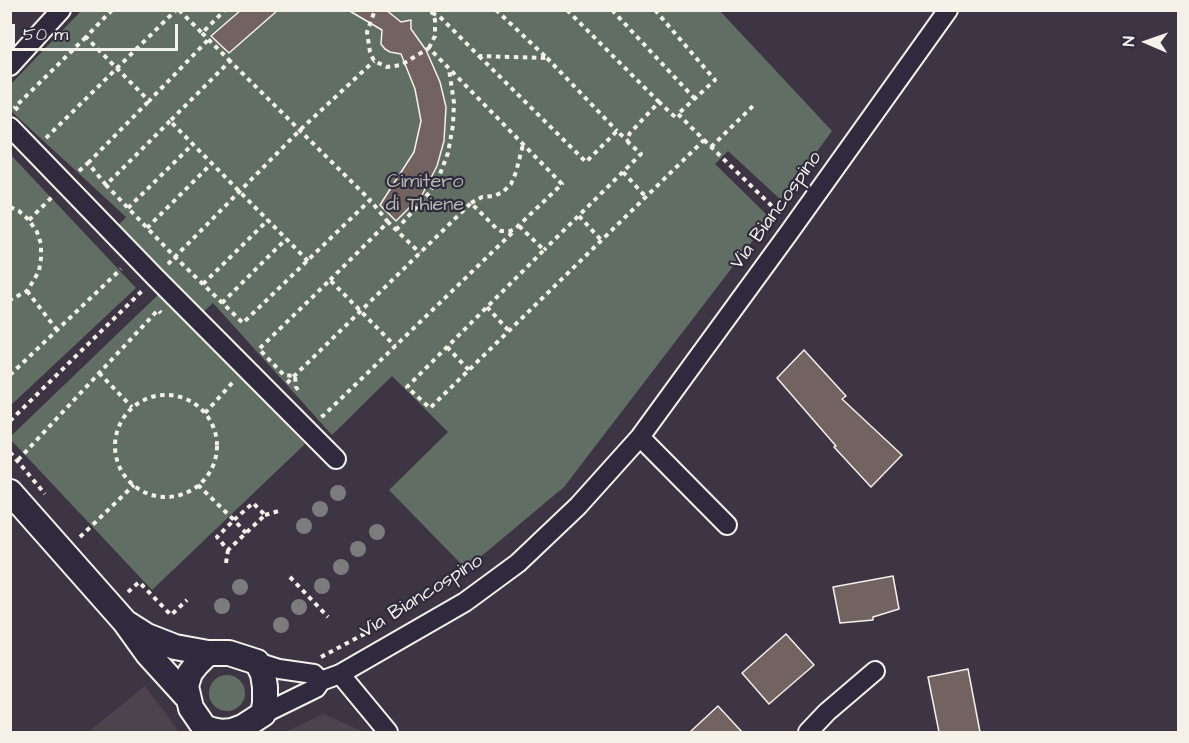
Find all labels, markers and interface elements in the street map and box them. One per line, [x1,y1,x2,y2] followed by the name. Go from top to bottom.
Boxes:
[15,12,182,50] scale bar
[1117,12,1177,72] north arrow
[23,22,68,47] text: 50 m
[1118,36,1140,47] text: N
[726,147,828,275] street label: Via Biancospino
[386,171,464,218] park label: Cimitero di Thiene
[356,550,488,644] street label: Via Biancospino

